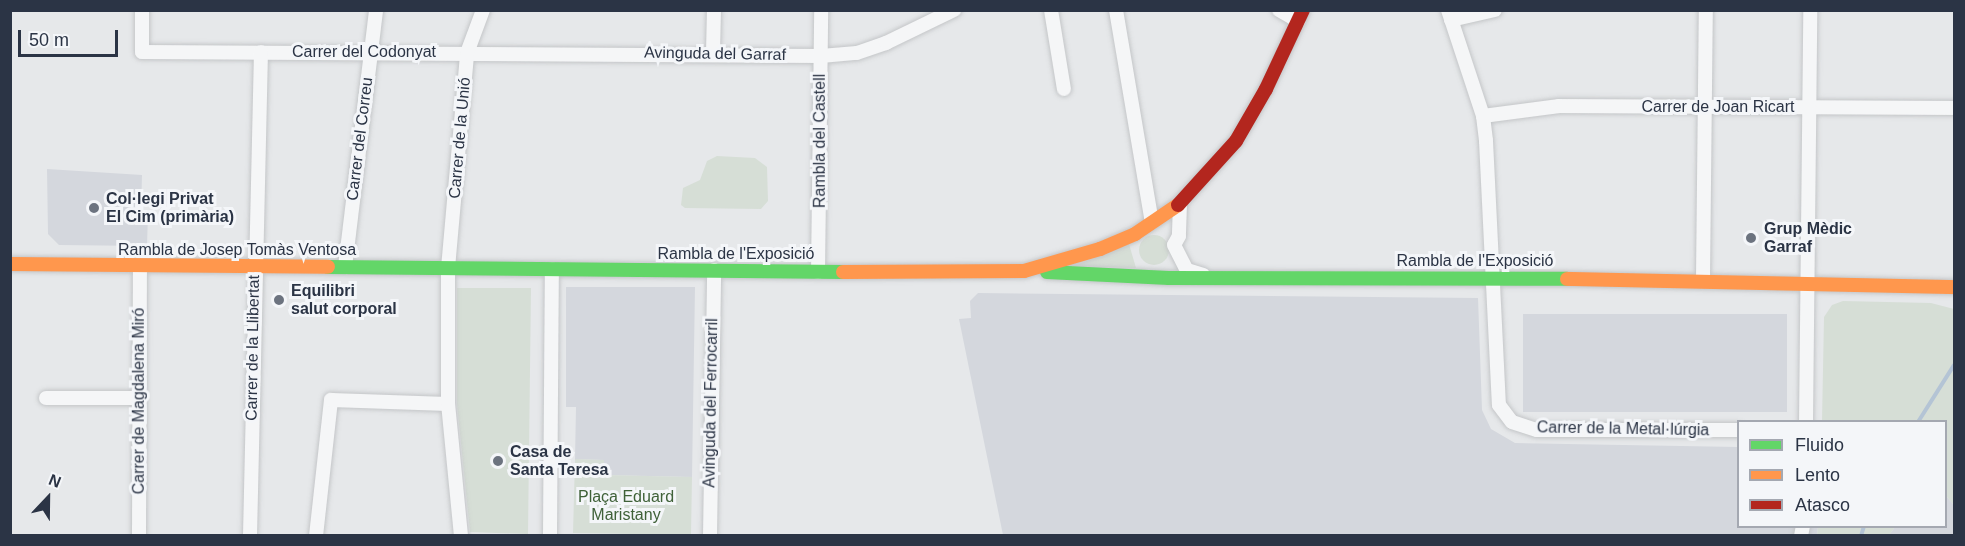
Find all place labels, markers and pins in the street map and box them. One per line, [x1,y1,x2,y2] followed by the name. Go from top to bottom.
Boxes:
[106,189,234,227] place label: Col·legi Privat El Cim (primària)
[87,201,101,215] marker: Col·legi Privat El Cim (primària)
[1764,219,1852,257] place label: Grup Mèdic Garraf
[1742,229,1760,247] marker: Grup Mèdic Garraf
[291,281,397,319] place label: Equilibri salut corporal
[272,293,286,307] marker: Equilibri salut corporal
[510,442,608,480] place label: Casa de Santa Teresa
[491,454,505,468] marker: Casa de Santa Teresa

